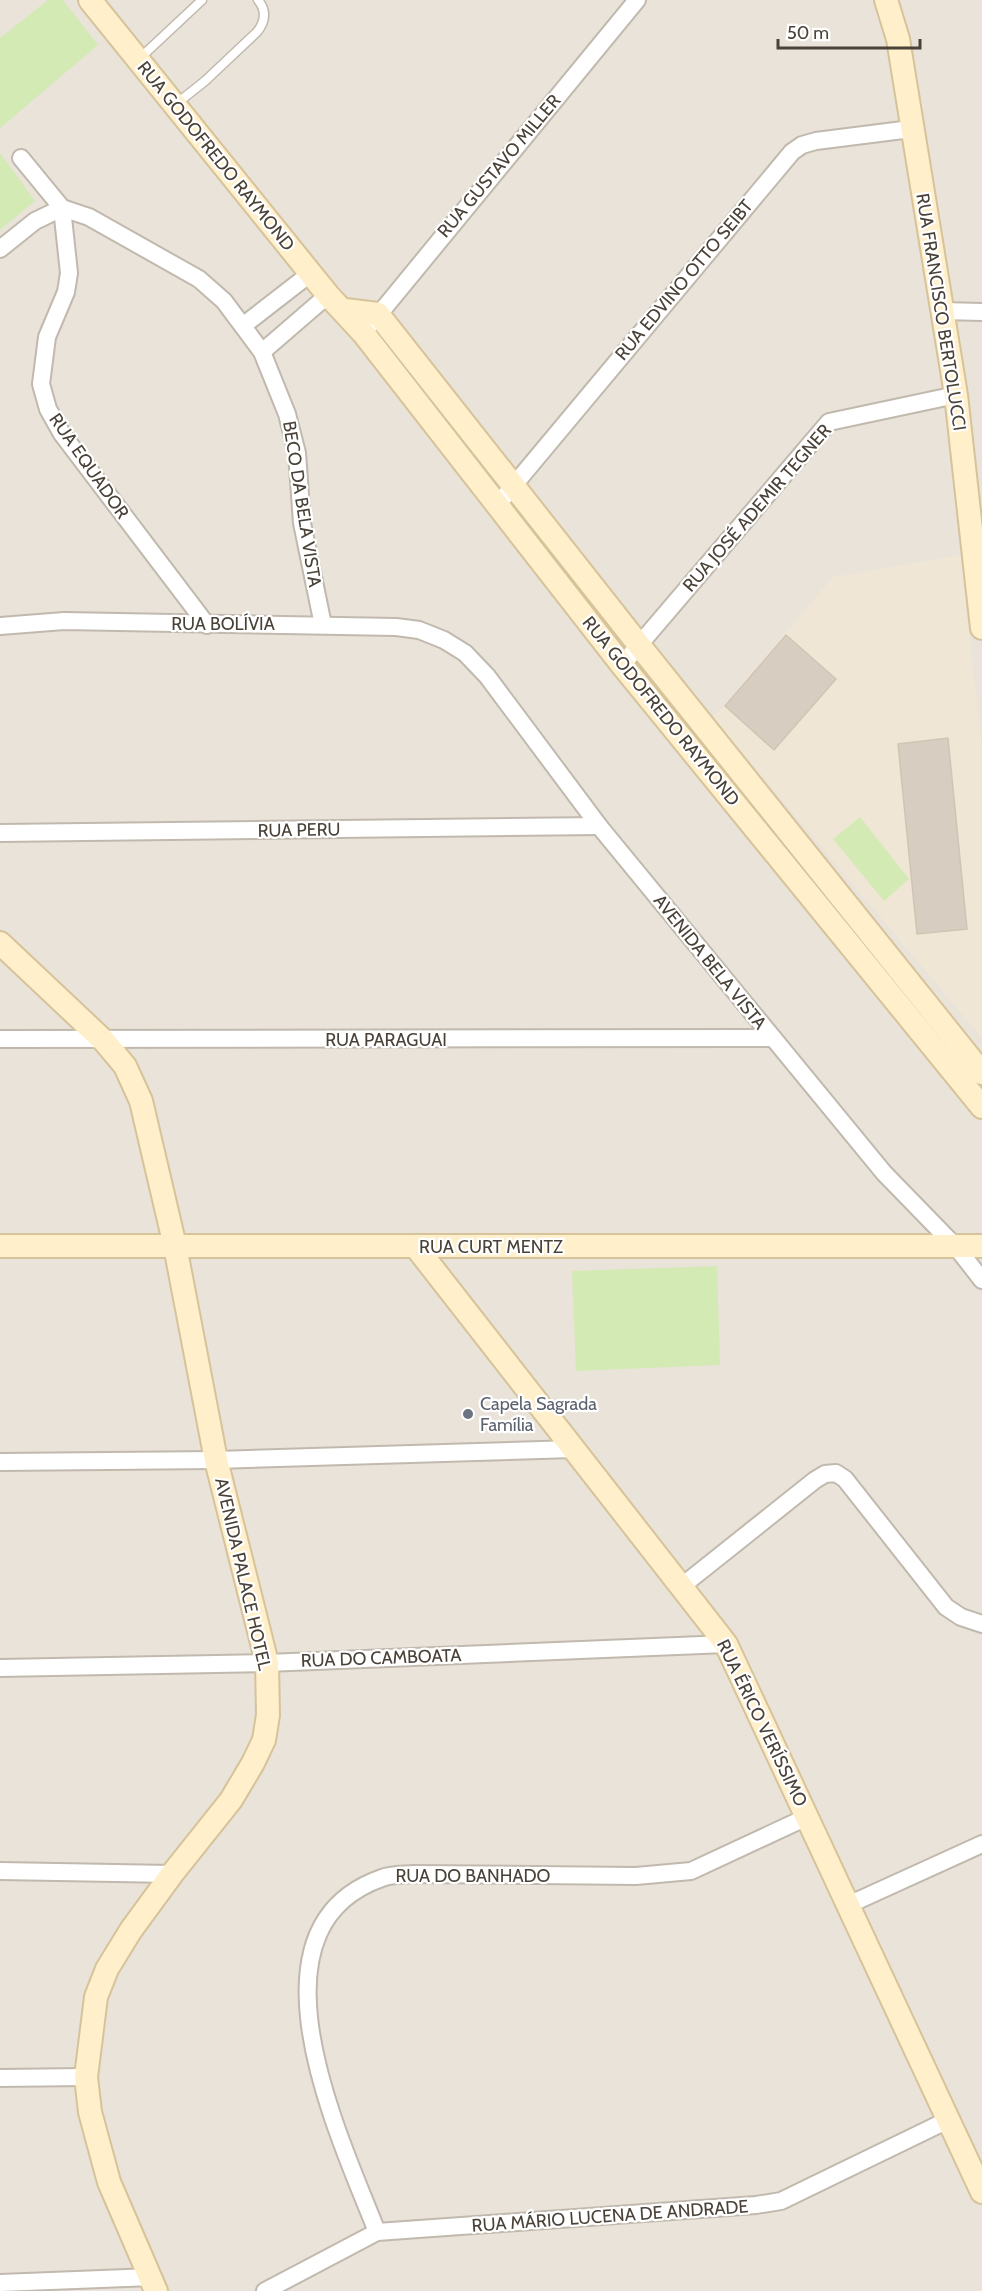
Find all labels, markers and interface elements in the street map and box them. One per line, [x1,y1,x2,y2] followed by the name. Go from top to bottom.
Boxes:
[778,12,920,50] scale bar
[787,22,829,44] text: 50 m
[133,57,299,255] street label: RUA GODOFREDO RAYMOND
[433,90,565,242] street label: RUA GUSTAVO MILLER
[911,192,971,432] street label: RUA FRANCISCO BERTOLUCCI
[610,195,758,365] street label: RUA EDVINO OTTO SEIBT
[44,409,134,523] street label: RUA EQUADOR
[278,419,326,589] street label: BECO DA BELA VISTA
[678,420,836,596] street label: RUA JOSÉ ADEMIR TEGNER
[578,612,744,810] street label: RUA GODOFREDO RAYMOND
[171,613,275,635] street label: RUA BOLÍVIA
[257,818,341,842] street label: RUA PERU
[649,890,771,1034] street label: AVENIDA BELA VISTA
[325,1029,447,1051] street label: RUA PARAGUAI
[419,1236,563,1258] street label: RUA CURT MENTZ
[480,1393,597,1436] place label: Capela Sagrada Família
[461,1407,475,1421] marker: Capela Sagrada Família
[210,1476,276,1672] street label: AVENIDA PALACE HOTEL
[712,1636,812,1810] street label: RUA ÉRICO VERÍSSIMO
[300,1644,462,1672] street label: RUA DO CAMBOATA
[396,1865,551,1887] street label: RUA DO BANHADO
[471,2195,749,2237] street label: RUA MÁRIO LUCENA DE ANDRADE

